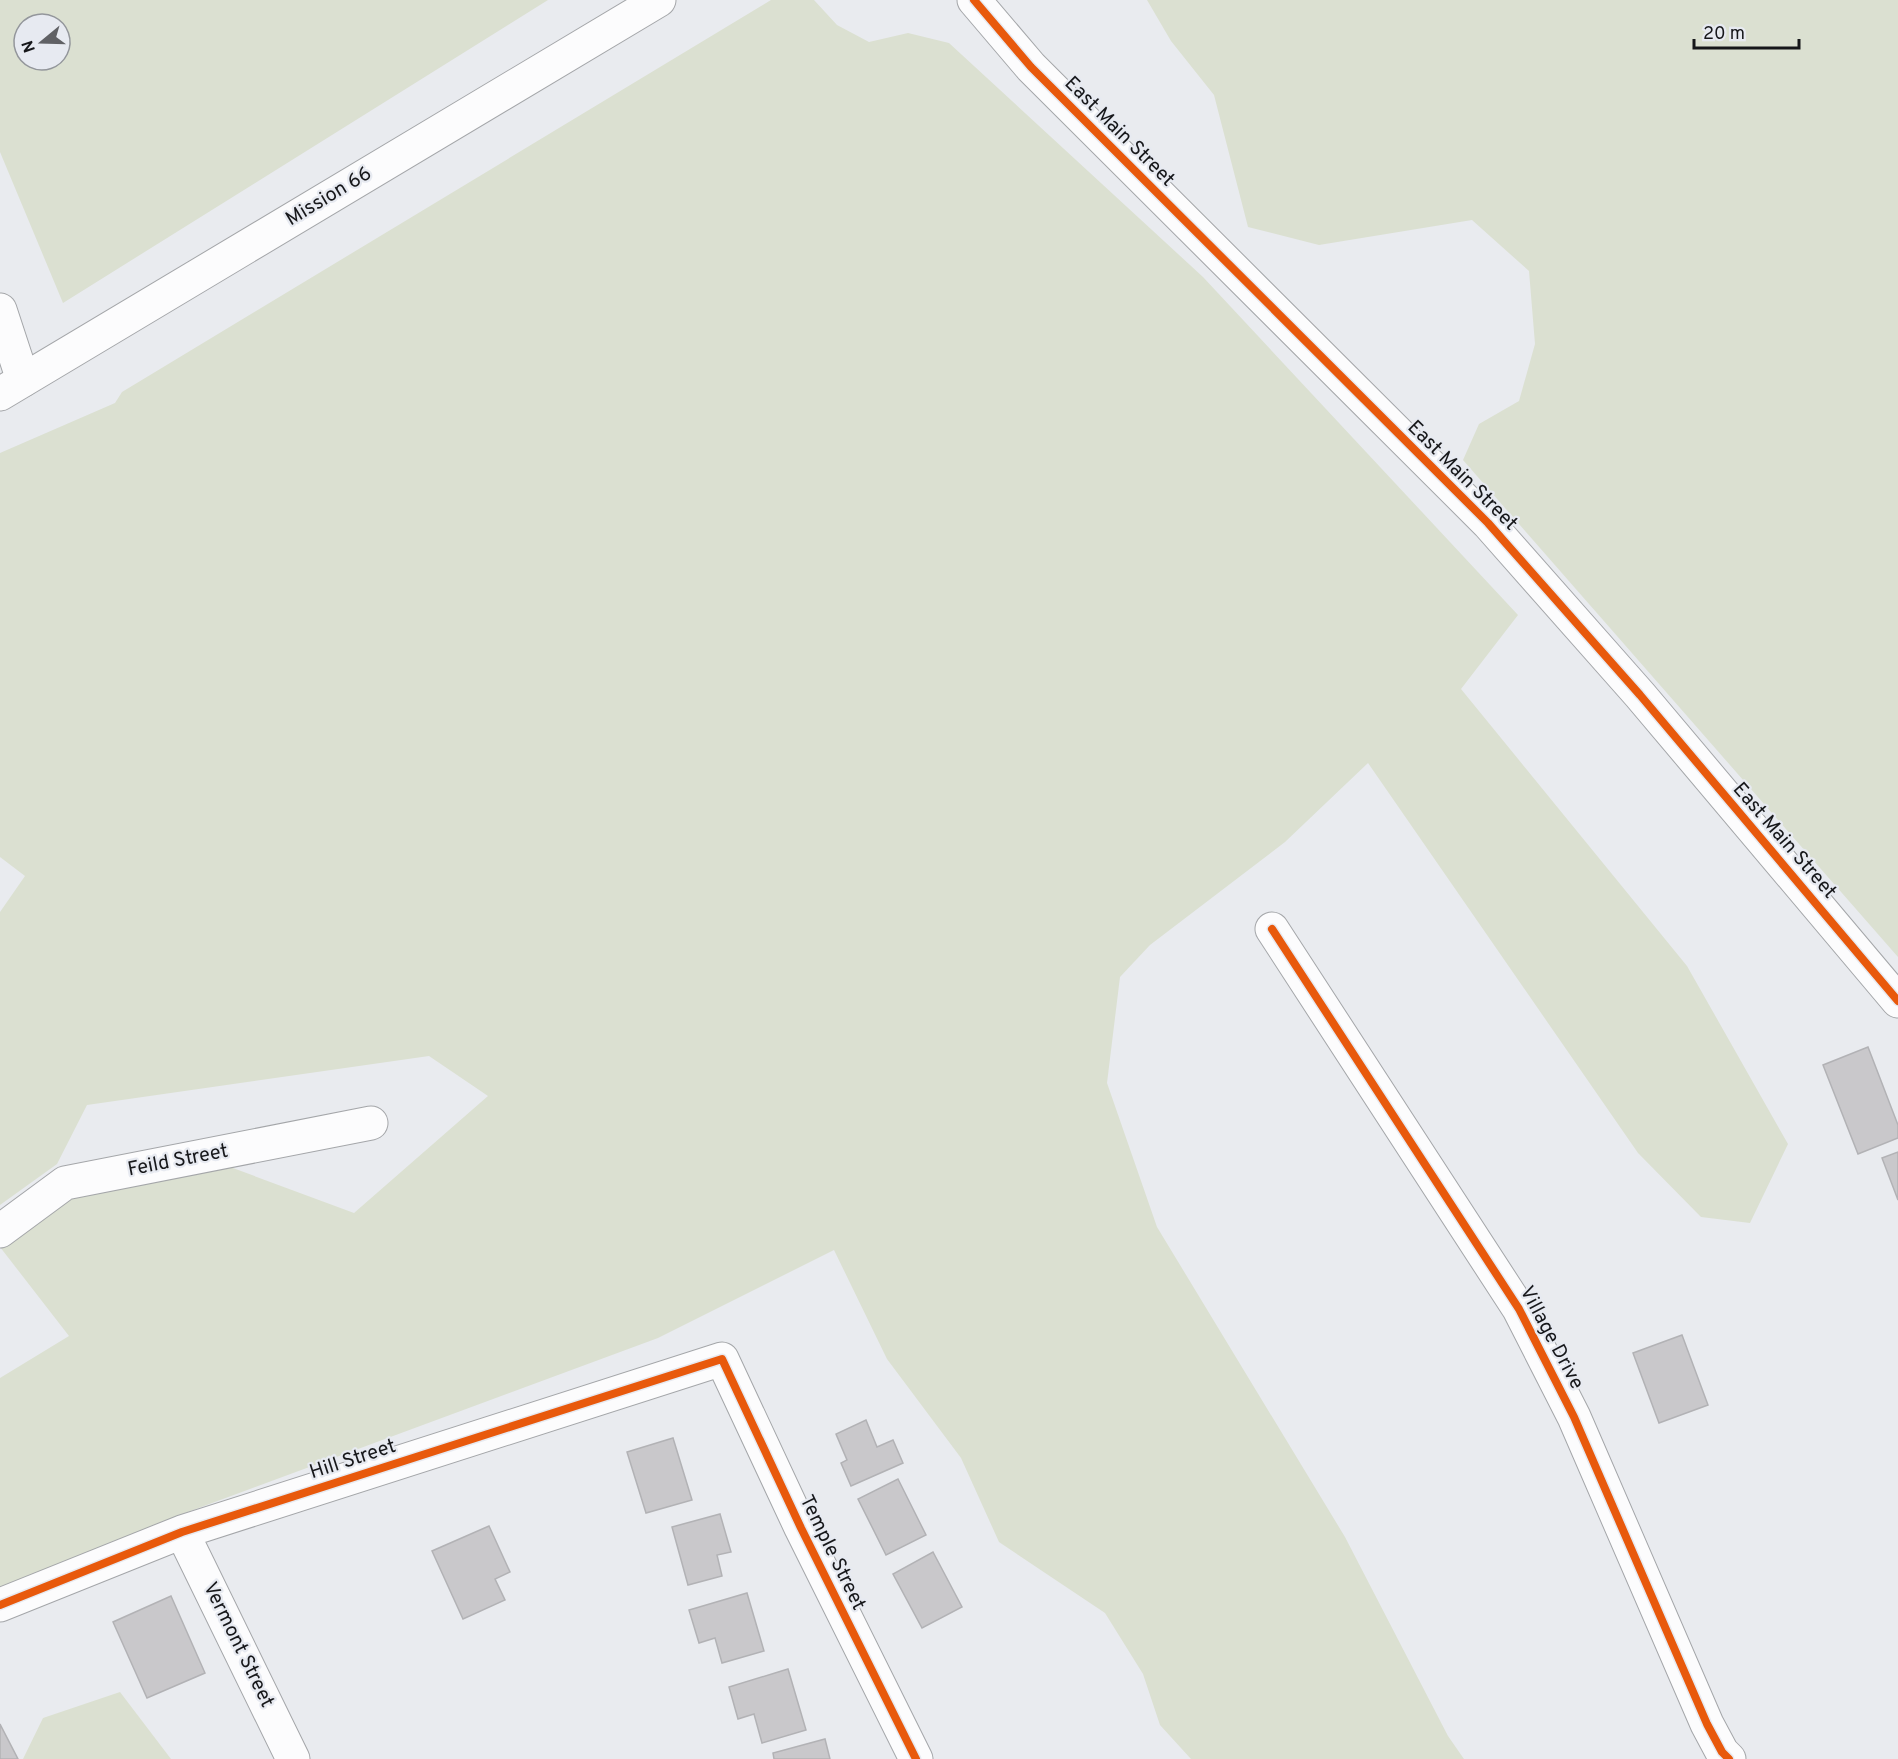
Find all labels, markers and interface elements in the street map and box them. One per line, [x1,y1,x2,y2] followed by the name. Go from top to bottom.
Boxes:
[12,12,72,72] north arrow
[1694,12,1799,50] scale bar
[1703,23,1745,46] text: 20 m
[18,38,41,55] text: N
[1058,71,1180,193] street label: East Main Street
[281,161,377,233] street label: Mission 66
[1401,415,1523,537] street label: East Main Street
[1726,777,1842,905] street label: East Main Street
[126,1139,230,1183] street label: Feild Street
[1513,1282,1589,1394] street label: Village Drive
[307,1434,399,1486] street label: Hill Street
[793,1491,871,1615] street label: Temple Street
[196,1578,280,1712] street label: Vermont Street

